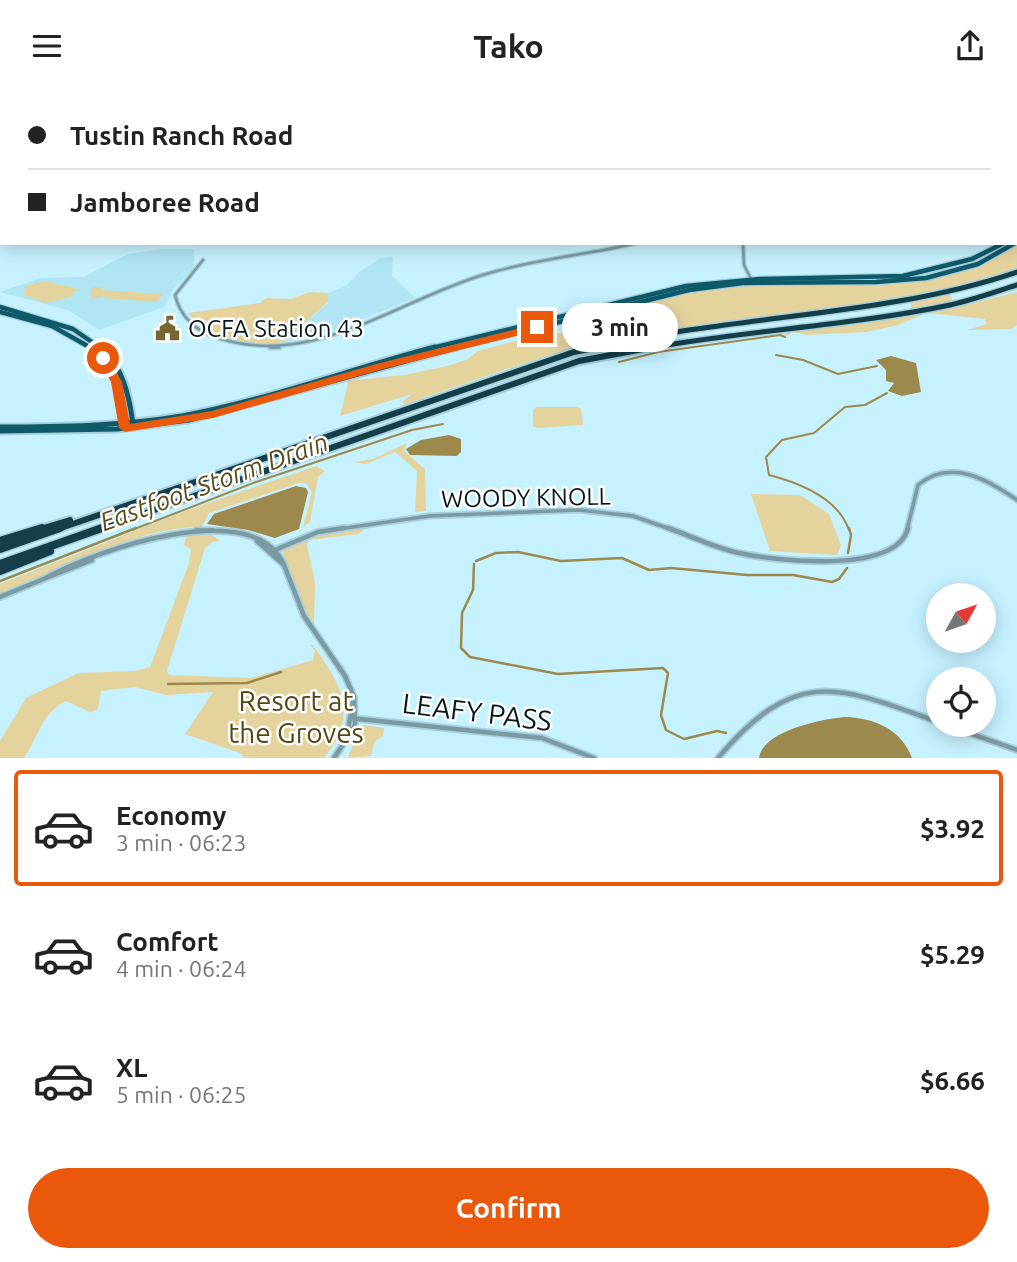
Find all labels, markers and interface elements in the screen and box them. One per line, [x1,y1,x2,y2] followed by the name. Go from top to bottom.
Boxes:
[28,27,66,65] icon: menu
[951,27,989,65] icon: share
[473,28,544,64] text: Tako
[70,121,293,150] text: Tustin Ranch Road
[70,188,260,217] text: Jamboree Road
[562,303,677,351] callout: 3 min
[521,311,553,343] route end
[154,315,182,343] public building icon: OCFA Station 43
[188,315,364,342] place label: OCFA Station 43
[591,315,649,340] text: 3 min
[87,342,119,374] route start
[96,427,332,536] water label: Eastfoot Storm Drain
[441,483,611,512] street label: WOODY KNOLL
[926,583,996,653] north arrow
[926,583,996,737] map controls
[926,667,996,737] button: locate
[228,685,364,748] park label: Resort at the Groves
[401,687,553,736] street label: LEAFY PASS
[32,797,95,860] icon: car
[116,801,226,830] text: Economy
[920,814,985,843] text: $3.92
[116,830,247,855] text: 3 min · 06:23
[32,923,95,986] icon: car
[116,927,219,956] text: Comfort
[920,940,985,969] text: $5.29
[116,956,247,981] text: 4 min · 06:24
[32,1049,95,1112] icon: car
[116,1053,147,1082] text: XL
[920,1066,985,1095] text: $6.66
[116,1082,247,1107] text: 5 min · 06:25
[28,1168,989,1248] button: Confirm

